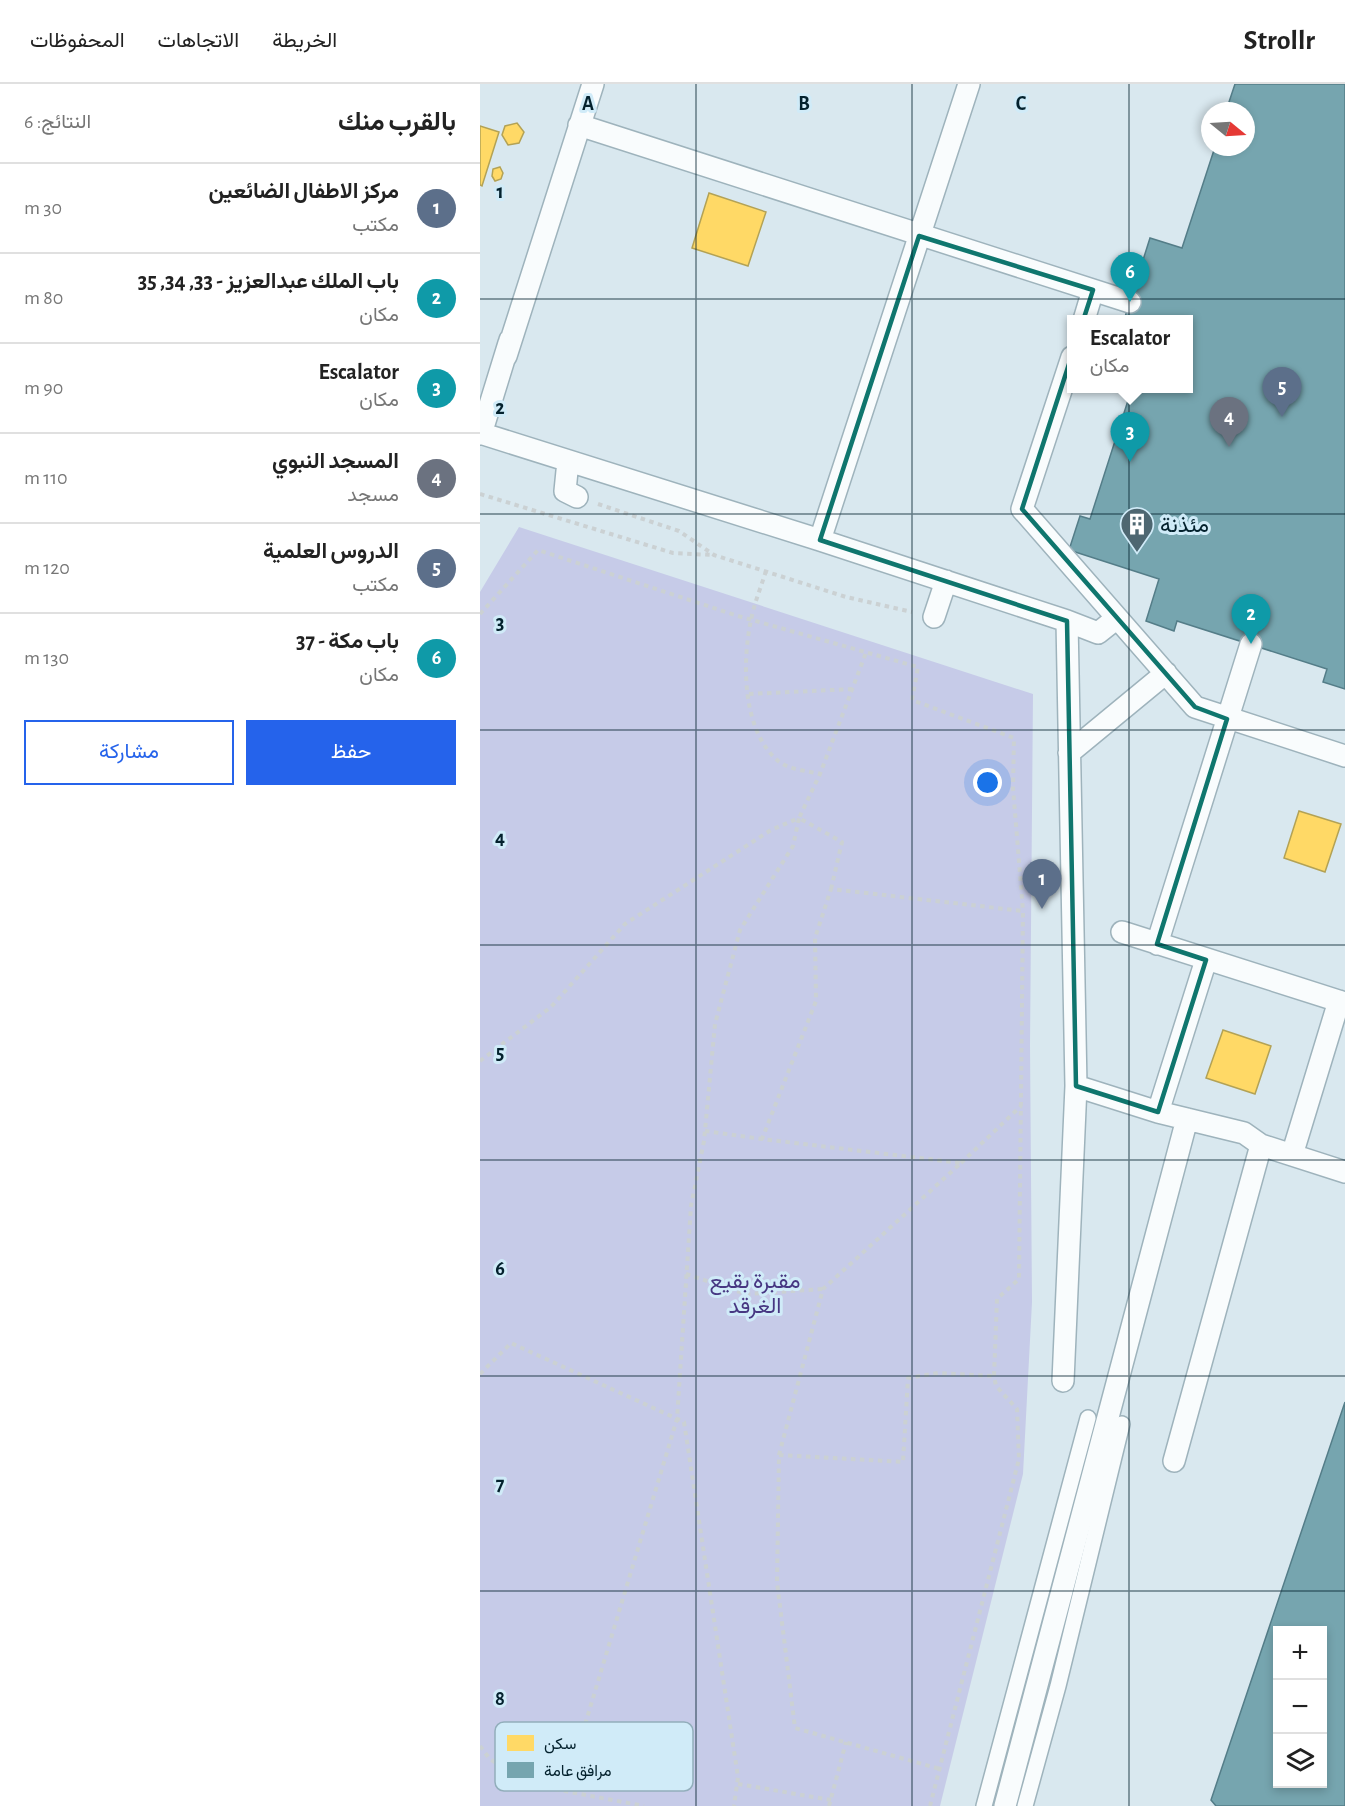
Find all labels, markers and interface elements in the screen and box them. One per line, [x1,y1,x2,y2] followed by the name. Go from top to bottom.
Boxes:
[1244,27,1315,55] text: Strollr
[30,30,125,51] text: المحفوظات
[158,30,239,51] text: الاتجاهات
[272,30,337,51] text: الخريطة
[582,94,594,114] text: A
[798,94,810,114] text: B
[1016,94,1027,114] text: C
[1201,102,1255,156] north arrow
[338,109,456,135] text: بالقرب منك
[24,112,91,132] text: النتائج: 6
[209,180,399,202] text: مركز الاطفال الضائعين
[496,182,504,202] text: 1
[24,198,62,218] text: 30 m
[433,198,440,218] text: 1
[352,215,399,235] text: مكتب
[1110,252,1150,302] pin: 6
[138,270,399,292] text: باب الملك عبدالعزيز - 33, 34, 35
[24,288,63,308] text: 80 m
[432,288,441,308] text: 2
[359,305,399,325] text: مكان
[1067,315,1193,393] popup
[1090,327,1170,349] text: Escalator
[1090,356,1129,376] text: مكان
[318,361,399,383] text: Escalator
[1262,368,1302,417] pin: 5
[24,378,63,398] text: 90 m
[432,378,441,398] text: 3
[359,390,399,410] text: مكان
[495,398,505,418] text: 2
[1210,398,1248,447] pin: 4
[1110,412,1150,462] pin: 3
[272,450,399,472] text: المسجد النبوي
[24,468,68,488] text: 110 m
[431,468,442,488] text: 4
[347,485,399,505] text: مسجد
[1119,506,1155,553] building icon: مئذنة
[1160,514,1209,536] place label: مئذنة
[263,540,399,562] text: الدروس العلمية
[24,558,70,578] text: 120 m
[432,558,441,578] text: 5
[352,575,399,595] text: مكتب
[1232,594,1270,644] pin: 2
[496,613,504,633] text: 3
[296,630,399,652] text: باب مكة - 37
[24,648,69,668] text: 130 m
[432,648,441,668] text: 6
[359,665,399,685] text: مكان
[24,720,234,785] button: مشاركة
[246,720,456,785] button: حفظ
[973,768,1002,797] your location
[495,828,505,848] text: 4
[1022,860,1062,909] pin: 1
[496,1043,504,1063] text: 5
[495,1259,505,1279] text: 6
[710,1270,800,1319] park label: مقبرة بقيع الغرقد
[496,1474,505,1494] text: 7
[1273,1626,1327,1788] map controls
[1273,1626,1327,1680] button: +
[1273,1680,1327,1734] button: −
[495,1689,505,1709] text: 8
[495,1722,693,1791] legend
[1273,1734,1327,1788] button: layers
[544,1736,576,1754] text: سكن
[544,1763,612,1781] text: مرافق عامة

